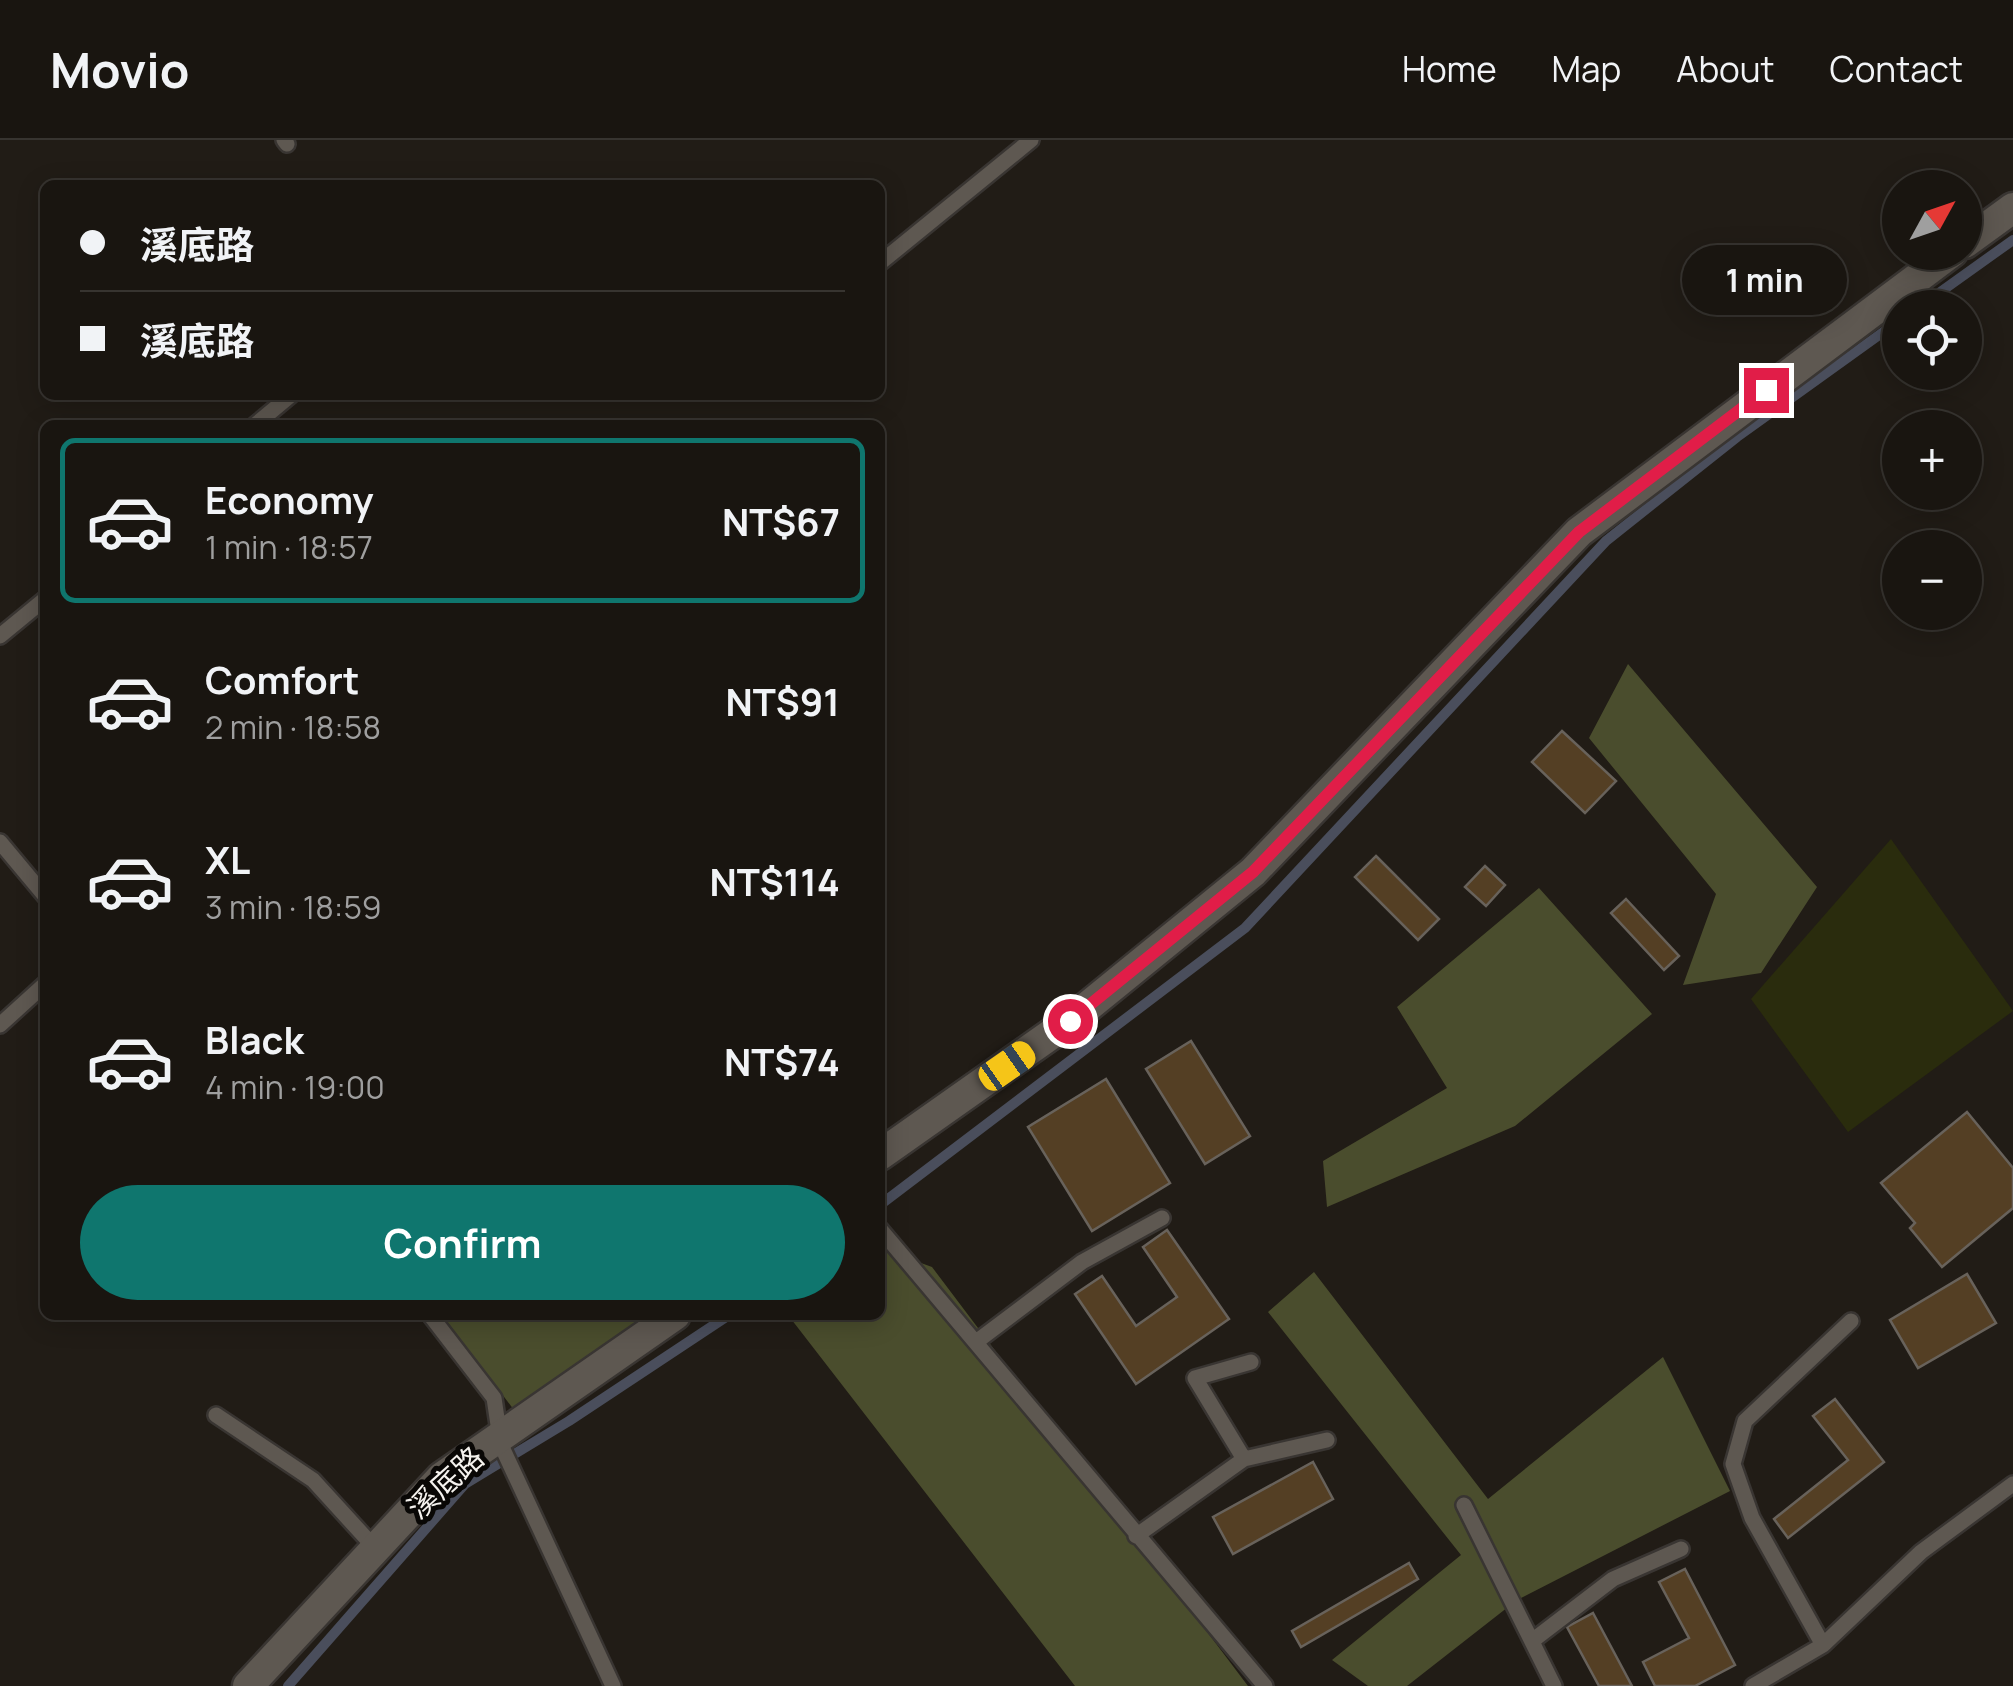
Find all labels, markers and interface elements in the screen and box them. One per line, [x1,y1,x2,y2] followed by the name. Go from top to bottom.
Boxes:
[50,37,189,102] text: Movio
[1402,45,1497,93] text: Home
[1552,45,1621,93] text: Map
[1676,45,1775,93] text: About
[1830,45,1963,93] text: Contact
[1882,170,1982,270] north arrow
[1882,170,1982,630] map controls
[140,218,254,270] text: 溪底路
[1684,245,1848,315] callout: 1 min
[1725,258,1804,302] text: 1 min
[1882,290,1982,390] button: locate
[140,314,254,366] text: 溪底路
[1744,368,1789,413] route end
[1882,410,1982,510] button: +
[205,473,374,525] text: Economy
[85,476,175,566] icon: car
[722,495,840,547] text: NT$67
[205,525,373,569] text: 1 min · 18:57
[1882,530,1982,630] button: −
[205,653,359,705] text: Comfort
[85,656,175,746] icon: car
[726,675,840,727] text: NT$91
[205,705,381,749] text: 2 min · 18:58
[205,833,250,885] text: XL
[85,836,175,926] icon: car
[709,855,840,907] text: NT$114
[205,885,382,929] text: 3 min · 18:59
[1048,999,1093,1044] route start
[205,1013,304,1065] text: Black
[85,1016,175,1106] icon: car
[724,1035,840,1087] text: NT$74
[974,1037,1040,1095] car
[205,1065,385,1109] text: 4 min · 19:00
[80,1185,845,1300] button: Confirm
[398,1437,492,1527] street label: 溪底路

